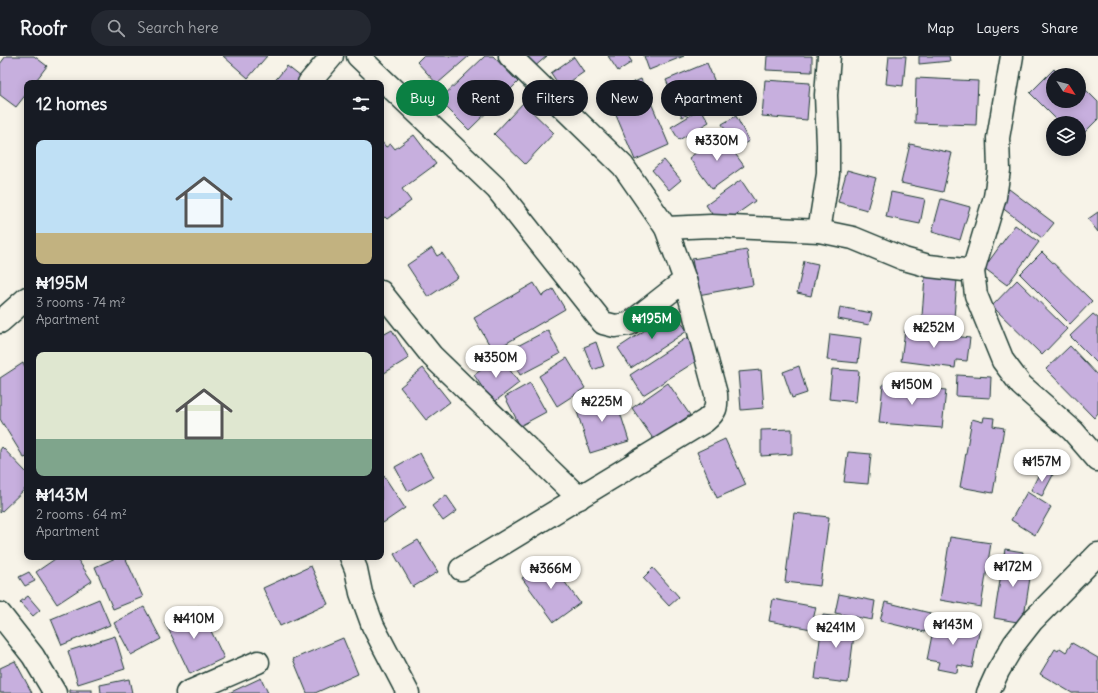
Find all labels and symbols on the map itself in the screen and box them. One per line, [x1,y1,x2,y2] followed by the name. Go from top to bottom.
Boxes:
[1046,68,1086,108] north arrow
[689,128,745,162] pin: ₦330M
[624,306,680,340] pin: ₦195M
[906,315,962,349] pin: ₦252M
[468,345,524,379] pin: ₦350M
[884,372,940,406] pin: ₦150M
[574,389,630,423] pin: ₦225M
[1014,449,1070,483] pin: ₦157M
[985,554,1041,588] pin: ₦172M
[523,556,579,590] pin: ₦366M
[166,606,222,640] pin: ₦410M
[925,612,981,646] pin: ₦143M
[808,615,864,649] pin: ₦241M

